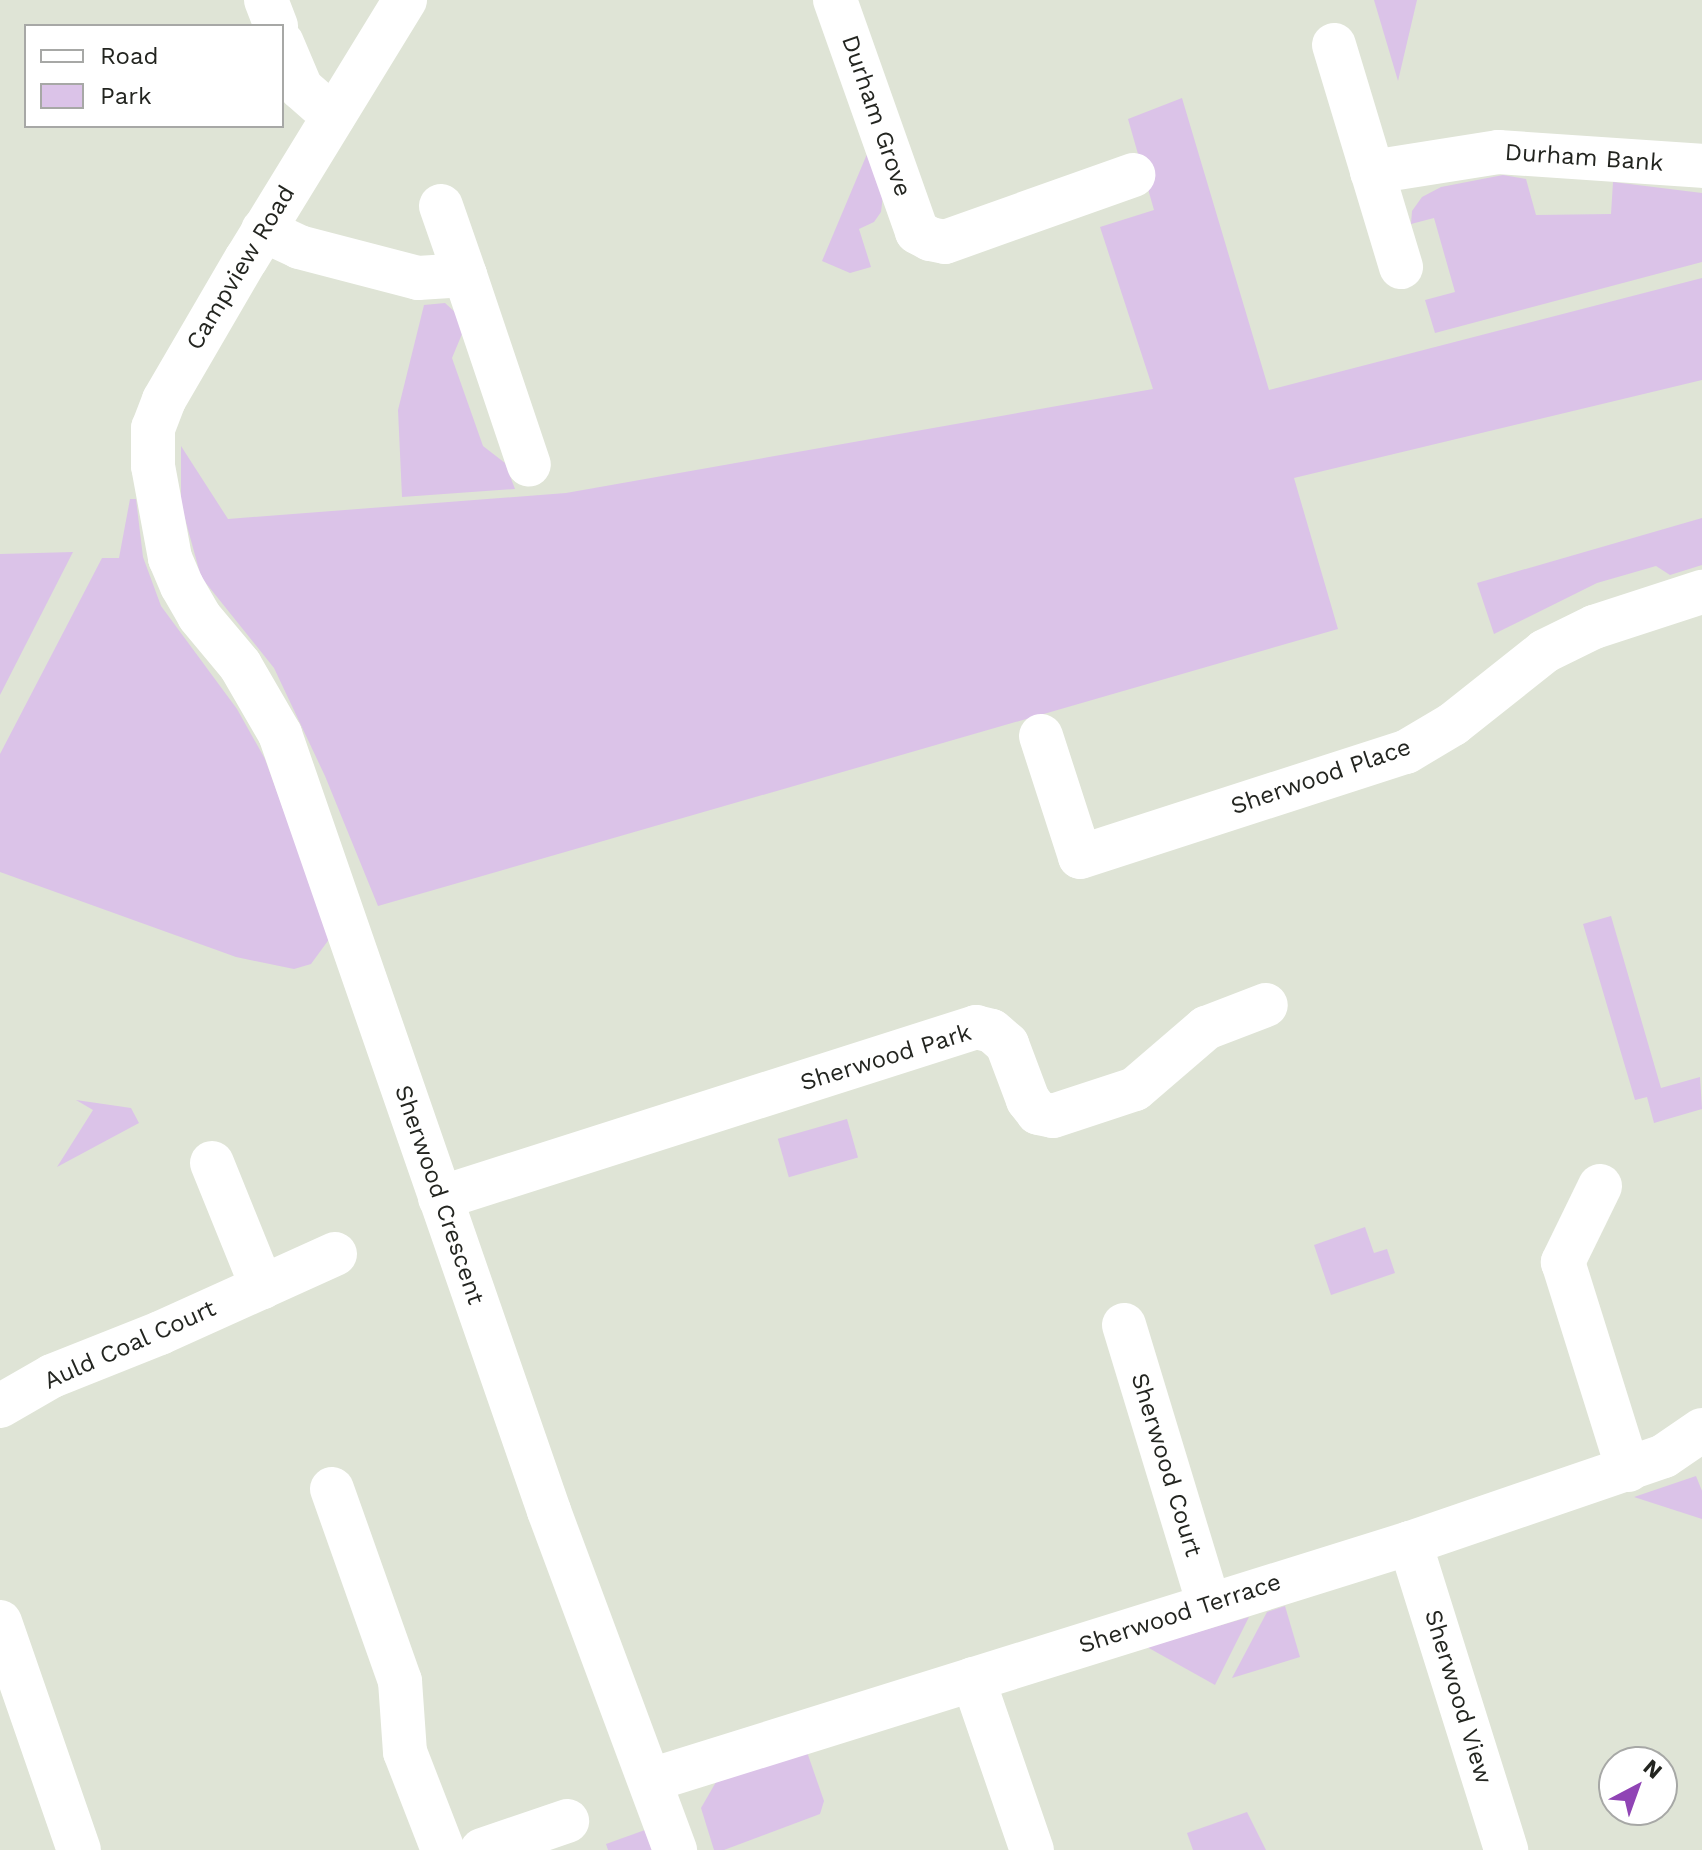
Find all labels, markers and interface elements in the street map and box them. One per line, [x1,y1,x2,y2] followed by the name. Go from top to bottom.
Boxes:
[24,24,284,128] legend
[835,31,917,201] street label: Durham Grove
[100,42,159,70] text: Road
[100,82,152,110] text: Park
[1504,138,1664,178] street label: Durham Bank
[180,180,302,356] street label: Campview Road
[1227,733,1415,821] street label: Sherwood Place
[797,1018,975,1098] street label: Sherwood Park
[388,1082,490,1308] street label: Sherwood Crescent
[39,1294,221,1396] street label: Auld Coal Court
[1124,1370,1208,1560] street label: Sherwood Court
[1075,1568,1285,1660] street label: Sherwood Terrace
[1418,1606,1498,1788] street label: Sherwood View
[1598,1746,1678,1826] north arrow
[1638,1754,1667,1784] text: N

